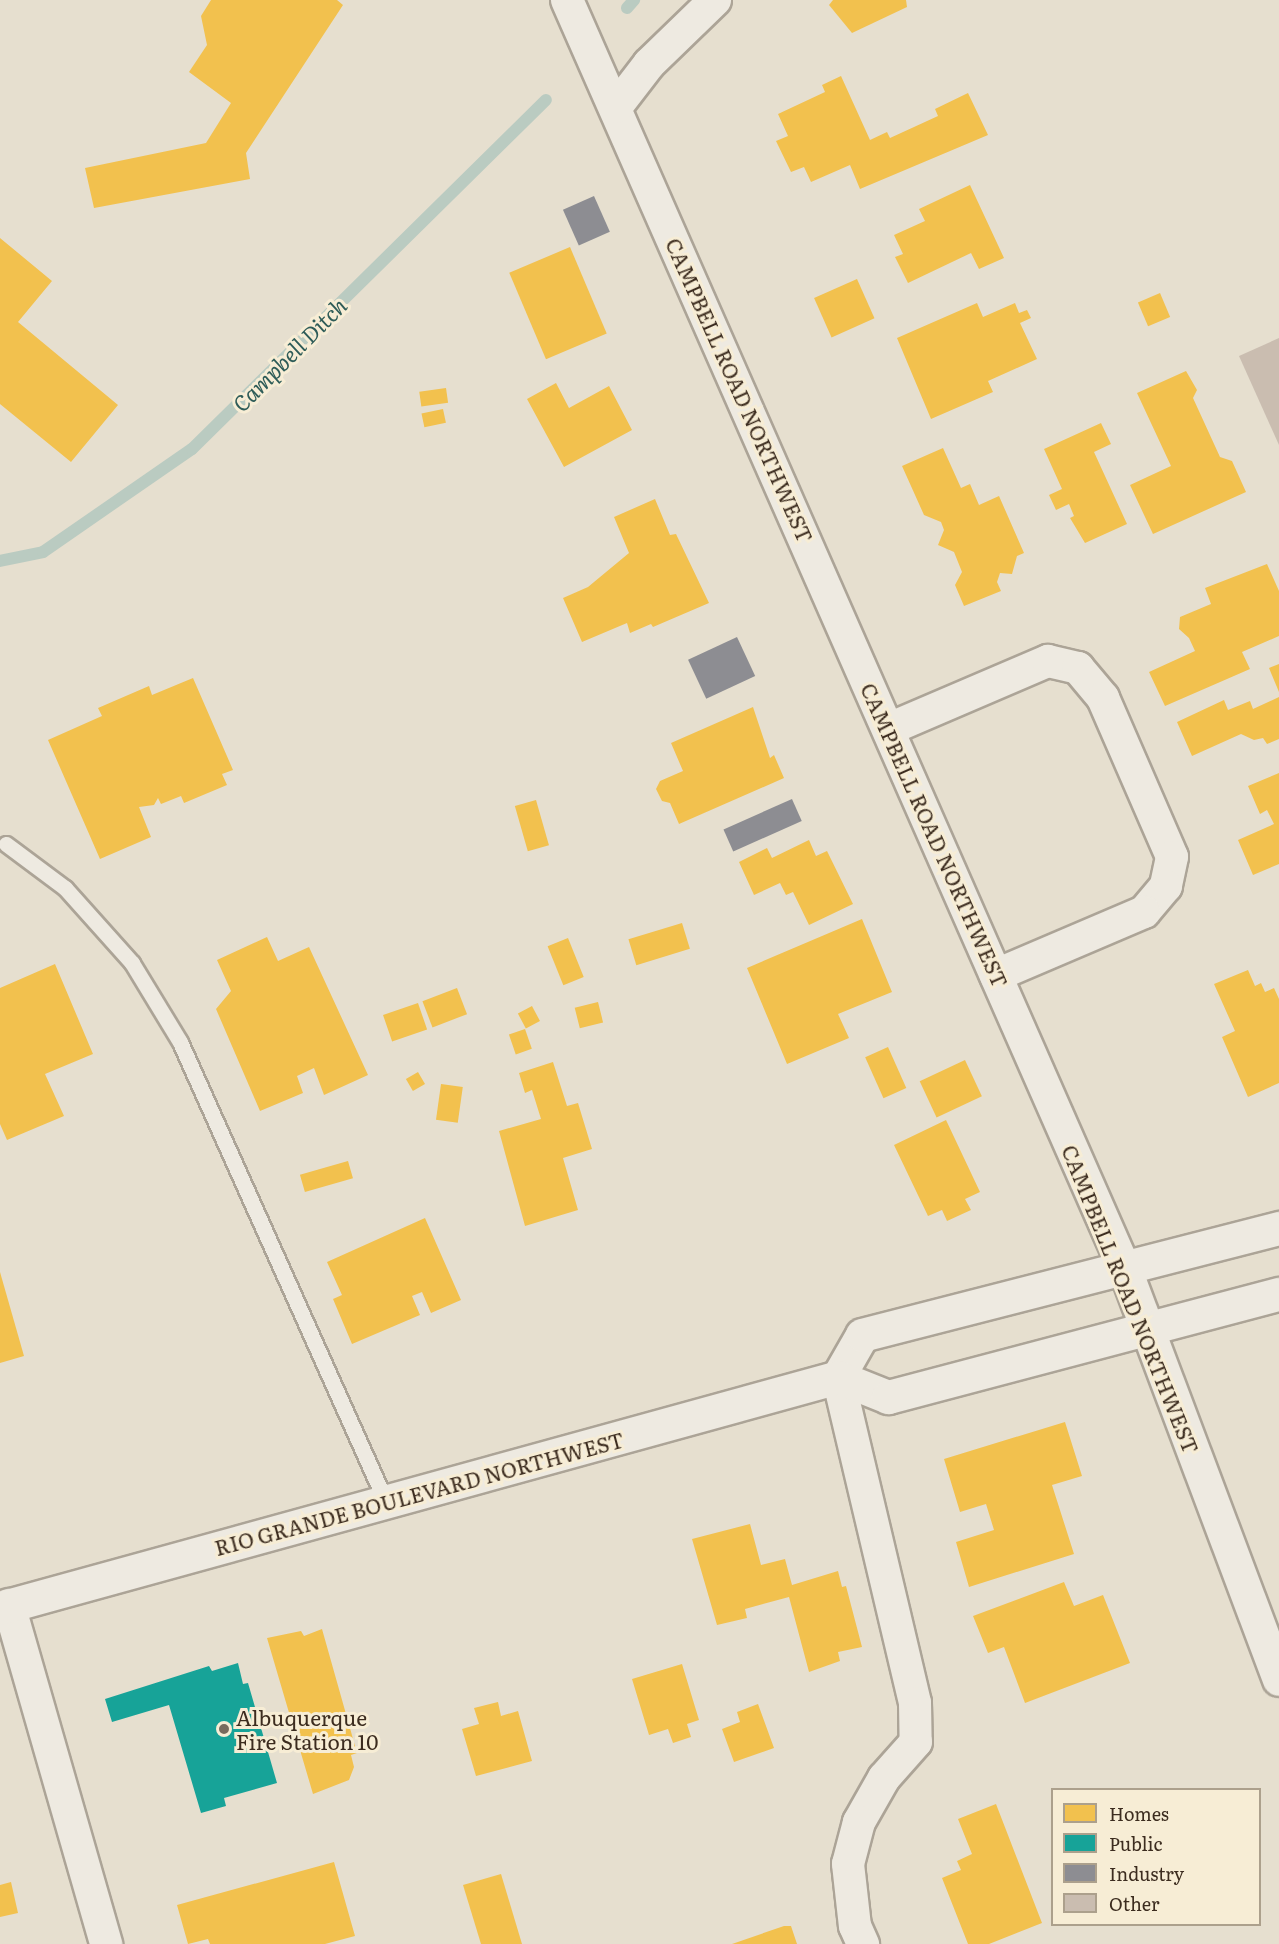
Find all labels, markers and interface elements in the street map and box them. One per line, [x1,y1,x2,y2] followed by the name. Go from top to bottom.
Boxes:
[661,234,819,546] street label: CAMPBELL ROAD NORTHWEST
[227,292,351,416] water label: Campbell Ditch
[856,679,1014,991] street label: CAMPBELL ROAD NORTHWEST
[1057,1141,1205,1457] street label: CAMPBELL ROAD NORTHWEST
[212,1426,626,1560] street label: RIO GRANDE BOULEVARD NORTHWEST
[236,1704,378,1754] place label: Albuquerque Fire Station 10
[217,1722,231,1736] marker: Albuquerque Fire Station 10
[1051,1788,1261,1926] legend
[1109,1800,1169,1827] text: Homes
[1109,1830,1163,1857] text: Public
[1109,1860,1184,1887] text: Industry
[1109,1890,1159,1917] text: Other

